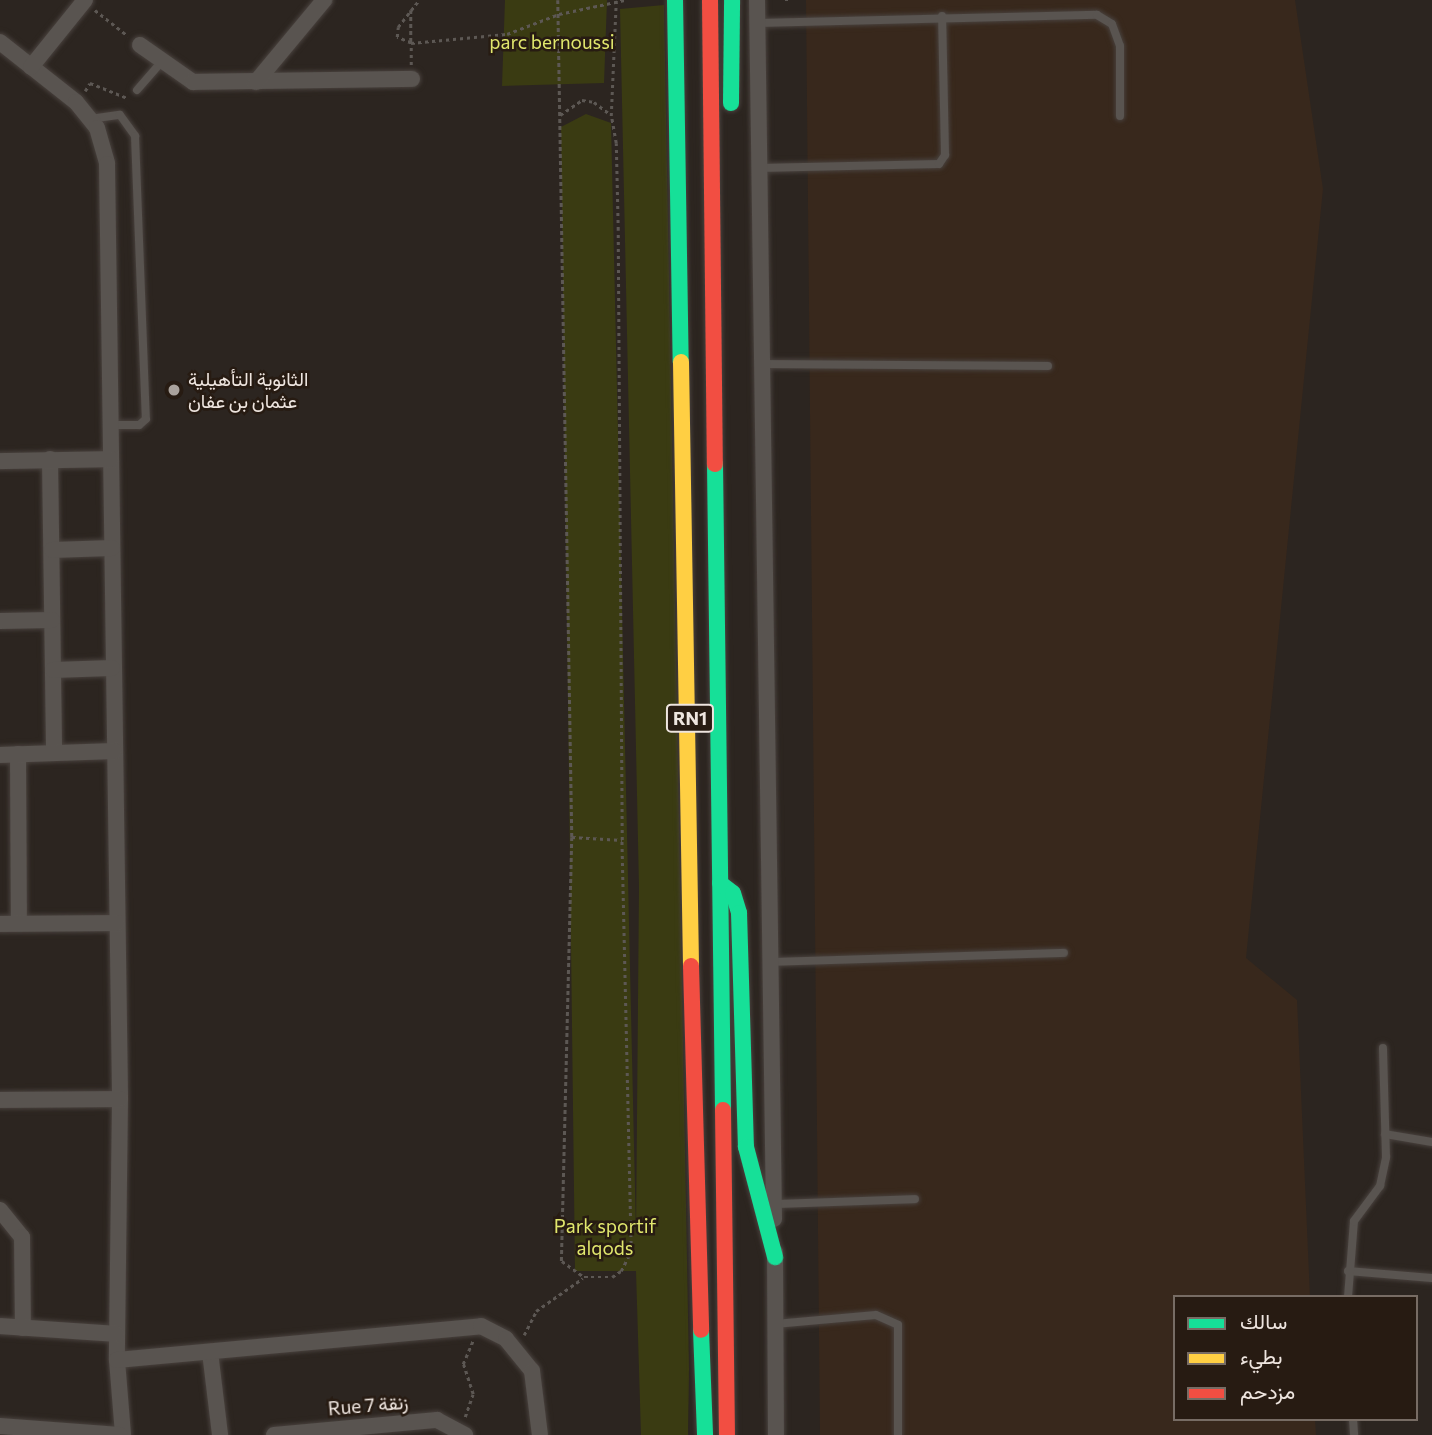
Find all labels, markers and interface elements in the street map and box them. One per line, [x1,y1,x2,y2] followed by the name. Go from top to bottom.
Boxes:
[489,31,615,53] park label: parc bernoussi
[188,368,308,412] place label: الثانوية التأهيلية عثمان بن عفان
[166,382,182,398] marker: الثانوية التأهيلية عثمان بن عفان
[666,704,714,732] road number: RN1
[554,1215,656,1259] park label: Park sportif alqods
[1173,1295,1418,1421] legend
[1240,1308,1287,1333] text: سالك
[1240,1343,1283,1368] text: بطيء
[1240,1378,1295,1403] text: مزدحم
[327,1390,409,1420] street label: Rue 7 زنقة

